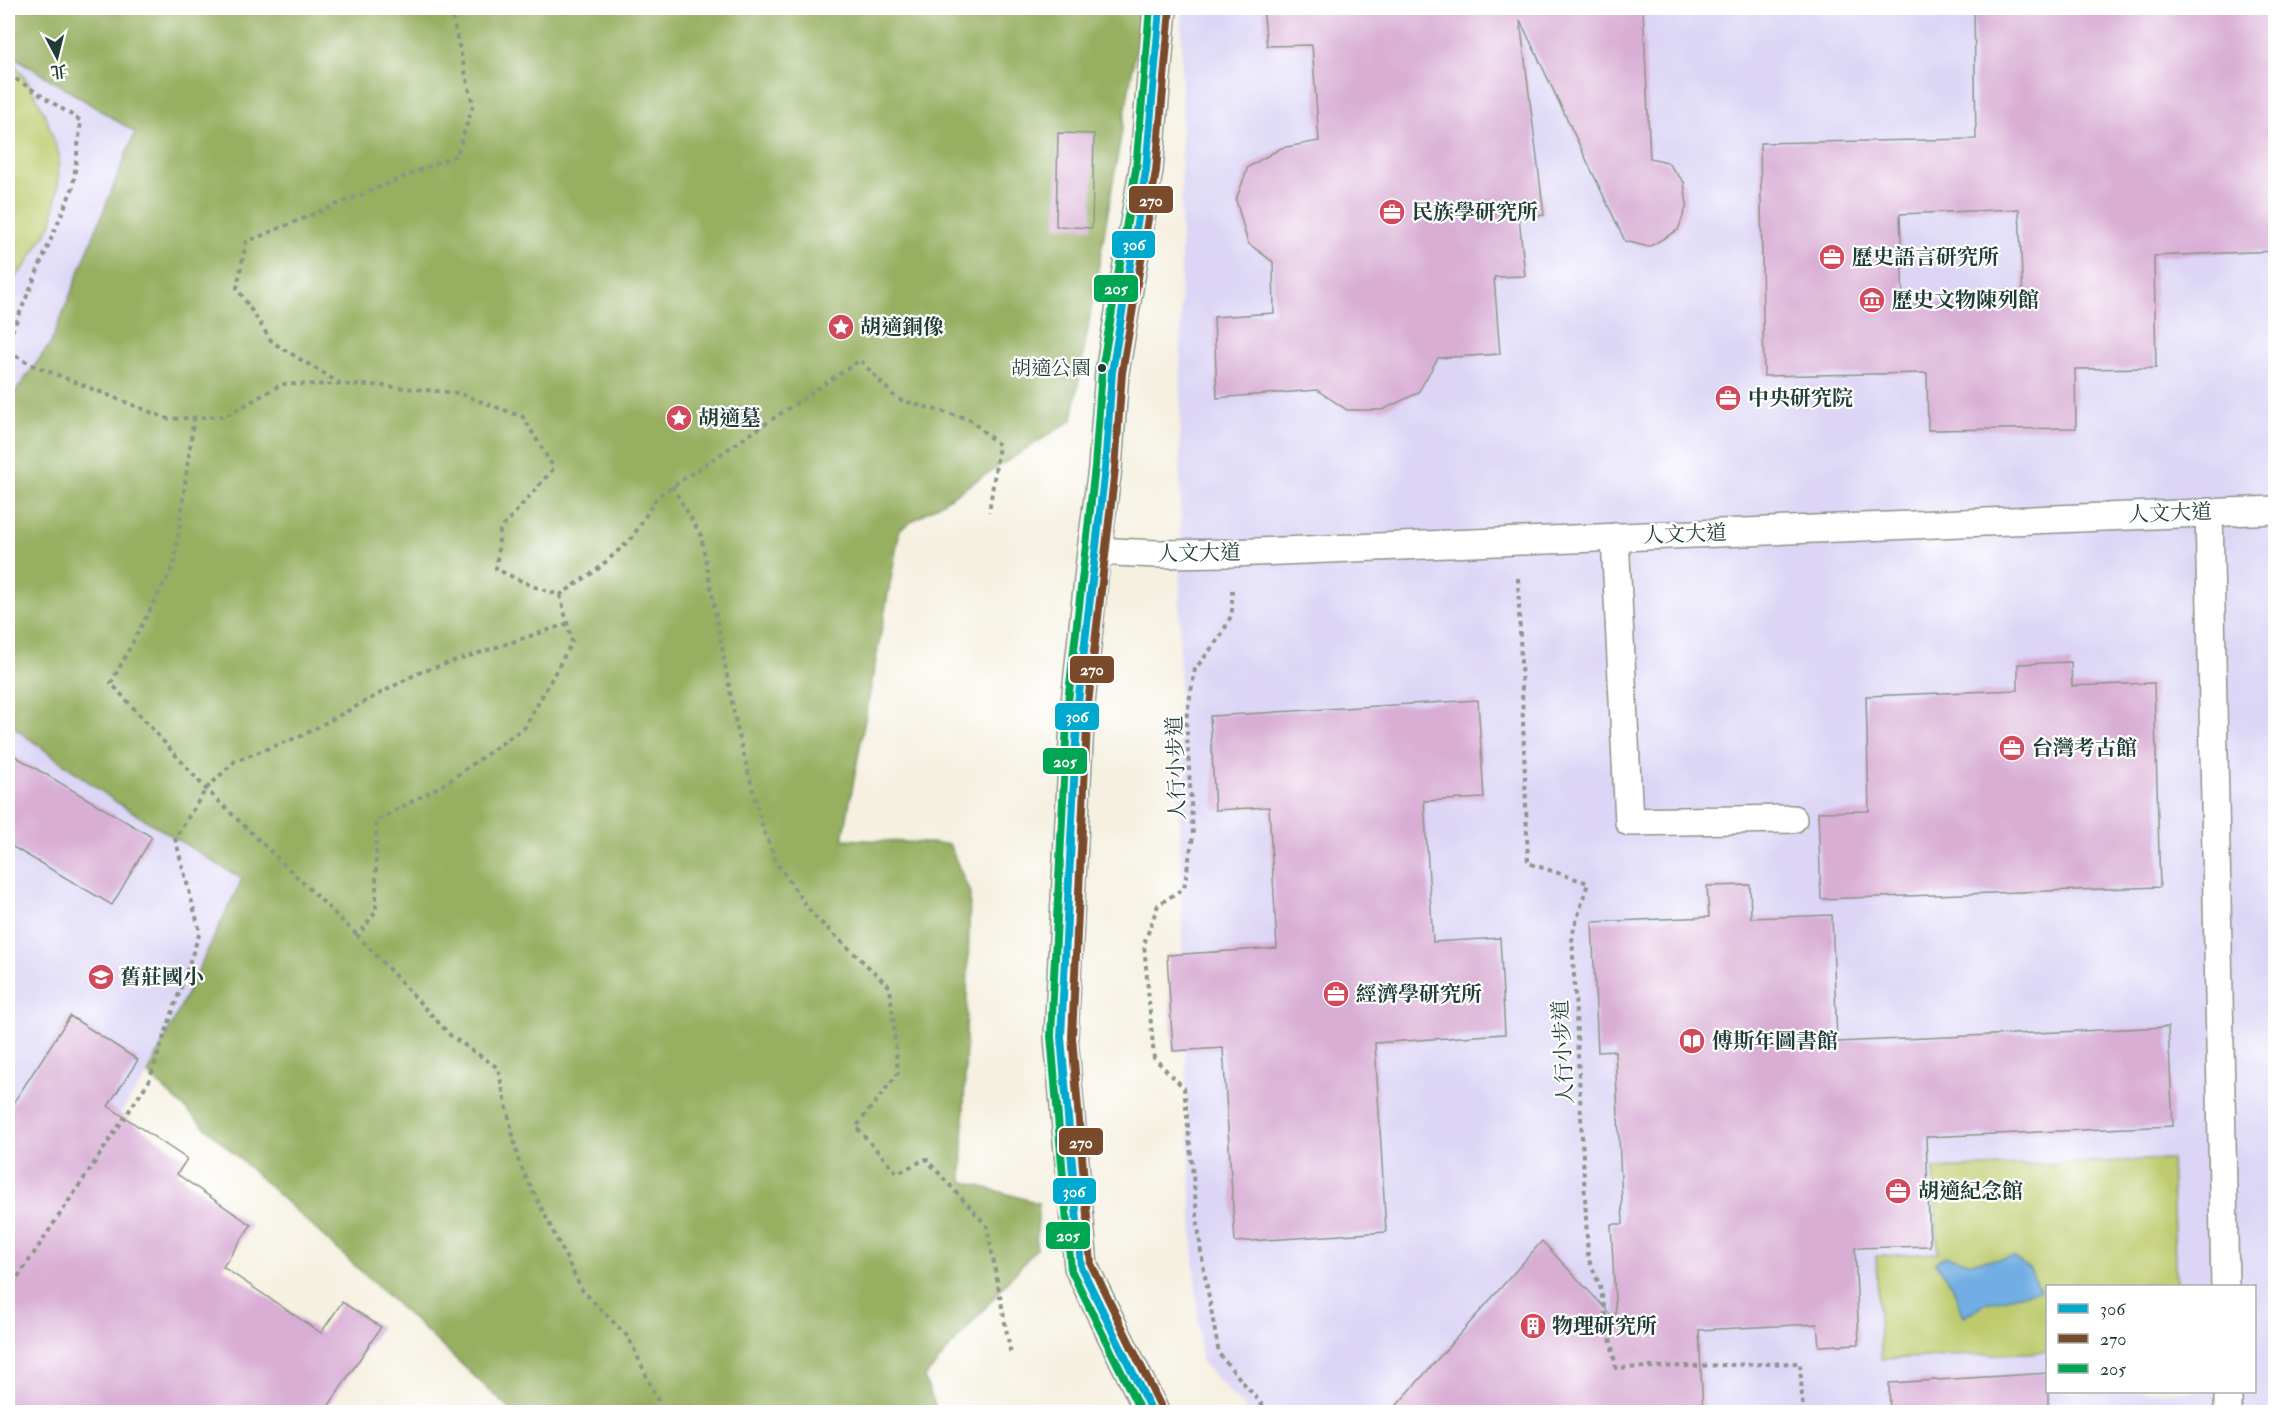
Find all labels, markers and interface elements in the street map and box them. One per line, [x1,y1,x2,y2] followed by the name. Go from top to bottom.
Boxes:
[27,27,87,87] north arrow
[50,60,68,82] text: 北
[1128,185,1174,214] line badge: 270
[1139,191,1163,211] text: 270
[1377,197,1407,227] office icon: 民族學研究所
[1412,199,1538,226] place label: 民族學研究所
[1111,230,1156,259] line badge: 306
[1123,235,1147,255] text: 306
[1817,242,1847,272] office icon: 歷史語言研究所
[1852,244,1999,271] place label: 歷史語言研究所
[1093,274,1139,303] line badge: 205
[1104,279,1129,299] text: 205
[1857,285,1887,315] museum icon: 歷史文物陳列館
[1892,287,2039,314] place label: 歷史文物陳列館
[826,312,856,342] place icon: 胡適銅像
[860,314,944,341] place label: 胡適銅像
[1011,356,1091,381] place label: 胡適公園
[1096,362,1108,374] marker: 胡適公園
[1713,383,1743,413] office icon: 中央研究院
[1748,385,1853,412] place label: 中央研究院
[664,403,694,433] place icon: 胡適墓
[698,405,761,432] place label: 胡適墓
[2128,499,2212,528] street label: 人文大道
[1643,520,1727,549] street label: 人文大道
[1157,539,1241,568] street label: 人文大道
[1069,655,1115,684] line badge: 270
[1080,660,1104,680] text: 270
[1054,702,1100,731] line badge: 306
[1066,707,1090,727] text: 306
[1161,715,1192,821] street label: 人行小步道
[1997,733,2027,763] office icon: 台灣考古館
[2032,735,2137,762] place label: 台灣考古館
[1042,747,1088,775] line badge: 205
[1053,752,1078,772] text: 205
[86,962,116,992] school or university icon: 舊莊國小
[120,964,204,991] place label: 舊莊國小
[1321,979,1351,1009] office icon: 經濟學研究所
[1356,981,1482,1008] place label: 經濟學研究所
[1547,999,1580,1105] street label: 人行小步道
[1677,1026,1707,1056] library icon: 傅斯年圖書館
[1712,1028,1838,1055] place label: 傅斯年圖書館
[1058,1127,1104,1156] line badge: 270
[1069,1133,1093,1153] text: 270
[1883,1176,1913,1206] office icon: 胡適紀念館
[1052,1177,1097,1205] line badge: 306
[1918,1178,2023,1205] place label: 胡適紀念館
[1063,1182,1087,1202] text: 306
[1045,1221,1091,1250] line badge: 205
[1056,1226,1081,1246] text: 205
[2046,1285,2256,1393] legend
[2100,1298,2126,1321] text: 306
[1518,1311,1548,1341] building icon: 物理研究所
[1552,1313,1657,1340] place label: 物理研究所
[2100,1328,2127,1351] text: 270
[2100,1358,2126,1381] text: 205

